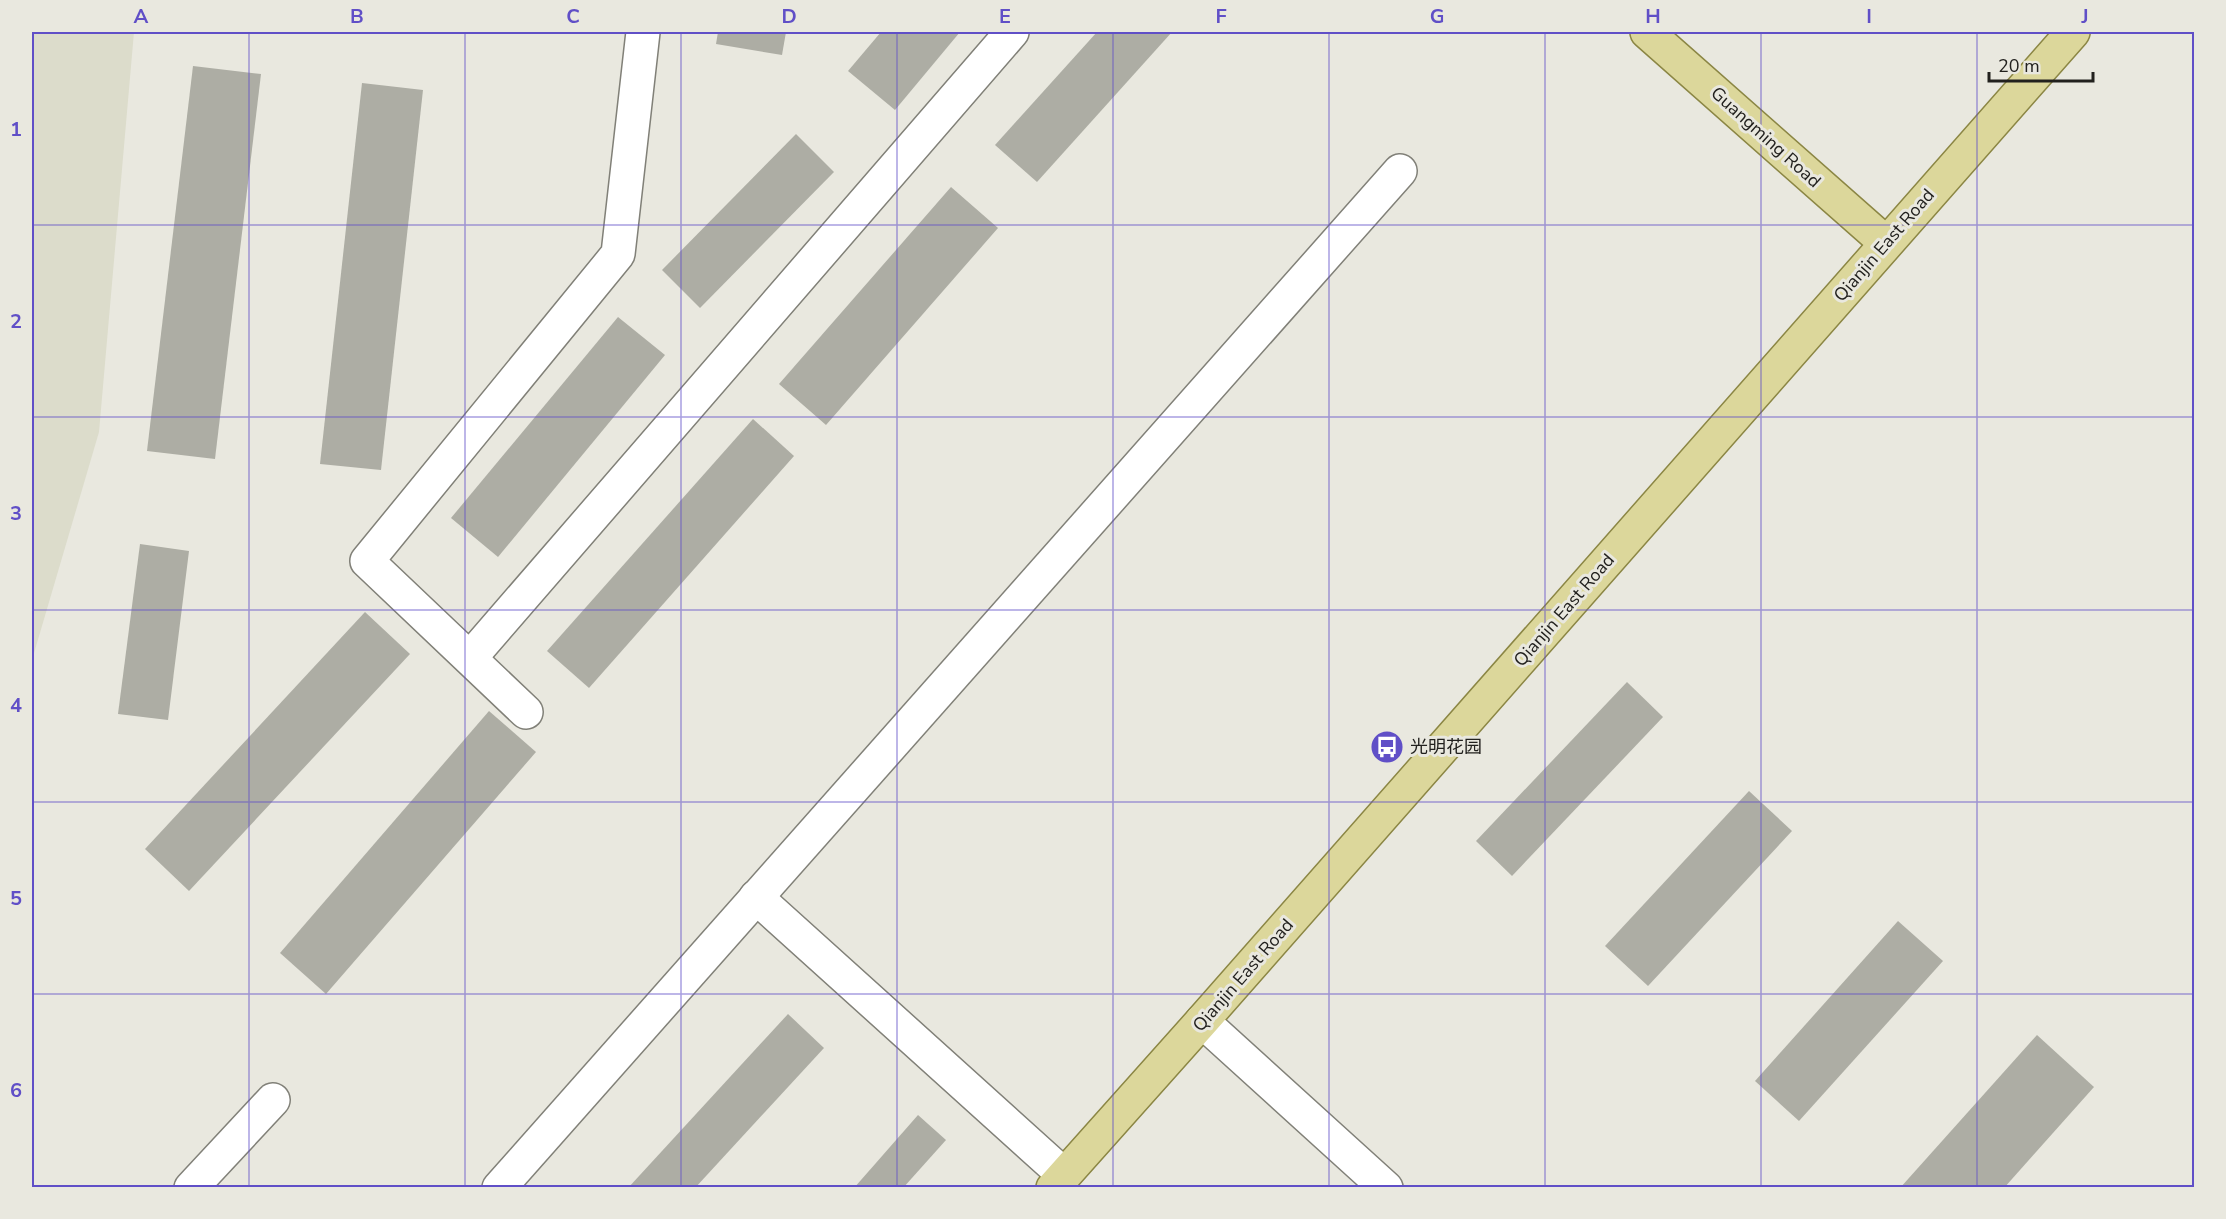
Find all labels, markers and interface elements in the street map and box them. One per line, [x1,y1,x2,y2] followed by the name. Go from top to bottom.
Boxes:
[134,3,149,30] text: A
[350,3,364,30] text: B
[566,3,580,30] text: C
[781,3,797,30] text: D
[999,3,1011,30] text: E
[1215,3,1227,30] text: F
[1430,3,1444,30] text: G
[1645,3,1661,30] text: H
[1866,3,1872,30] text: I
[2080,3,2089,30] text: J
[1989,45,2092,83] scale bar
[1998,54,2040,78] text: 20 m
[1706,81,1826,193] street label: Guangming Road
[10,116,22,143] text: 1
[1828,183,1940,307] street label: Qianjin East Road
[10,308,22,335] text: 2
[10,500,22,527] text: 3
[1508,548,1620,672] street label: Qianjin East Road
[10,692,22,719] text: 4
[1369,729,1405,765] bus stop icon: 光明花园
[1410,735,1482,759] place label: 光明花园
[10,885,22,912] text: 5
[1187,913,1299,1037] street label: Qianjin East Road
[10,1077,22,1104] text: 6

